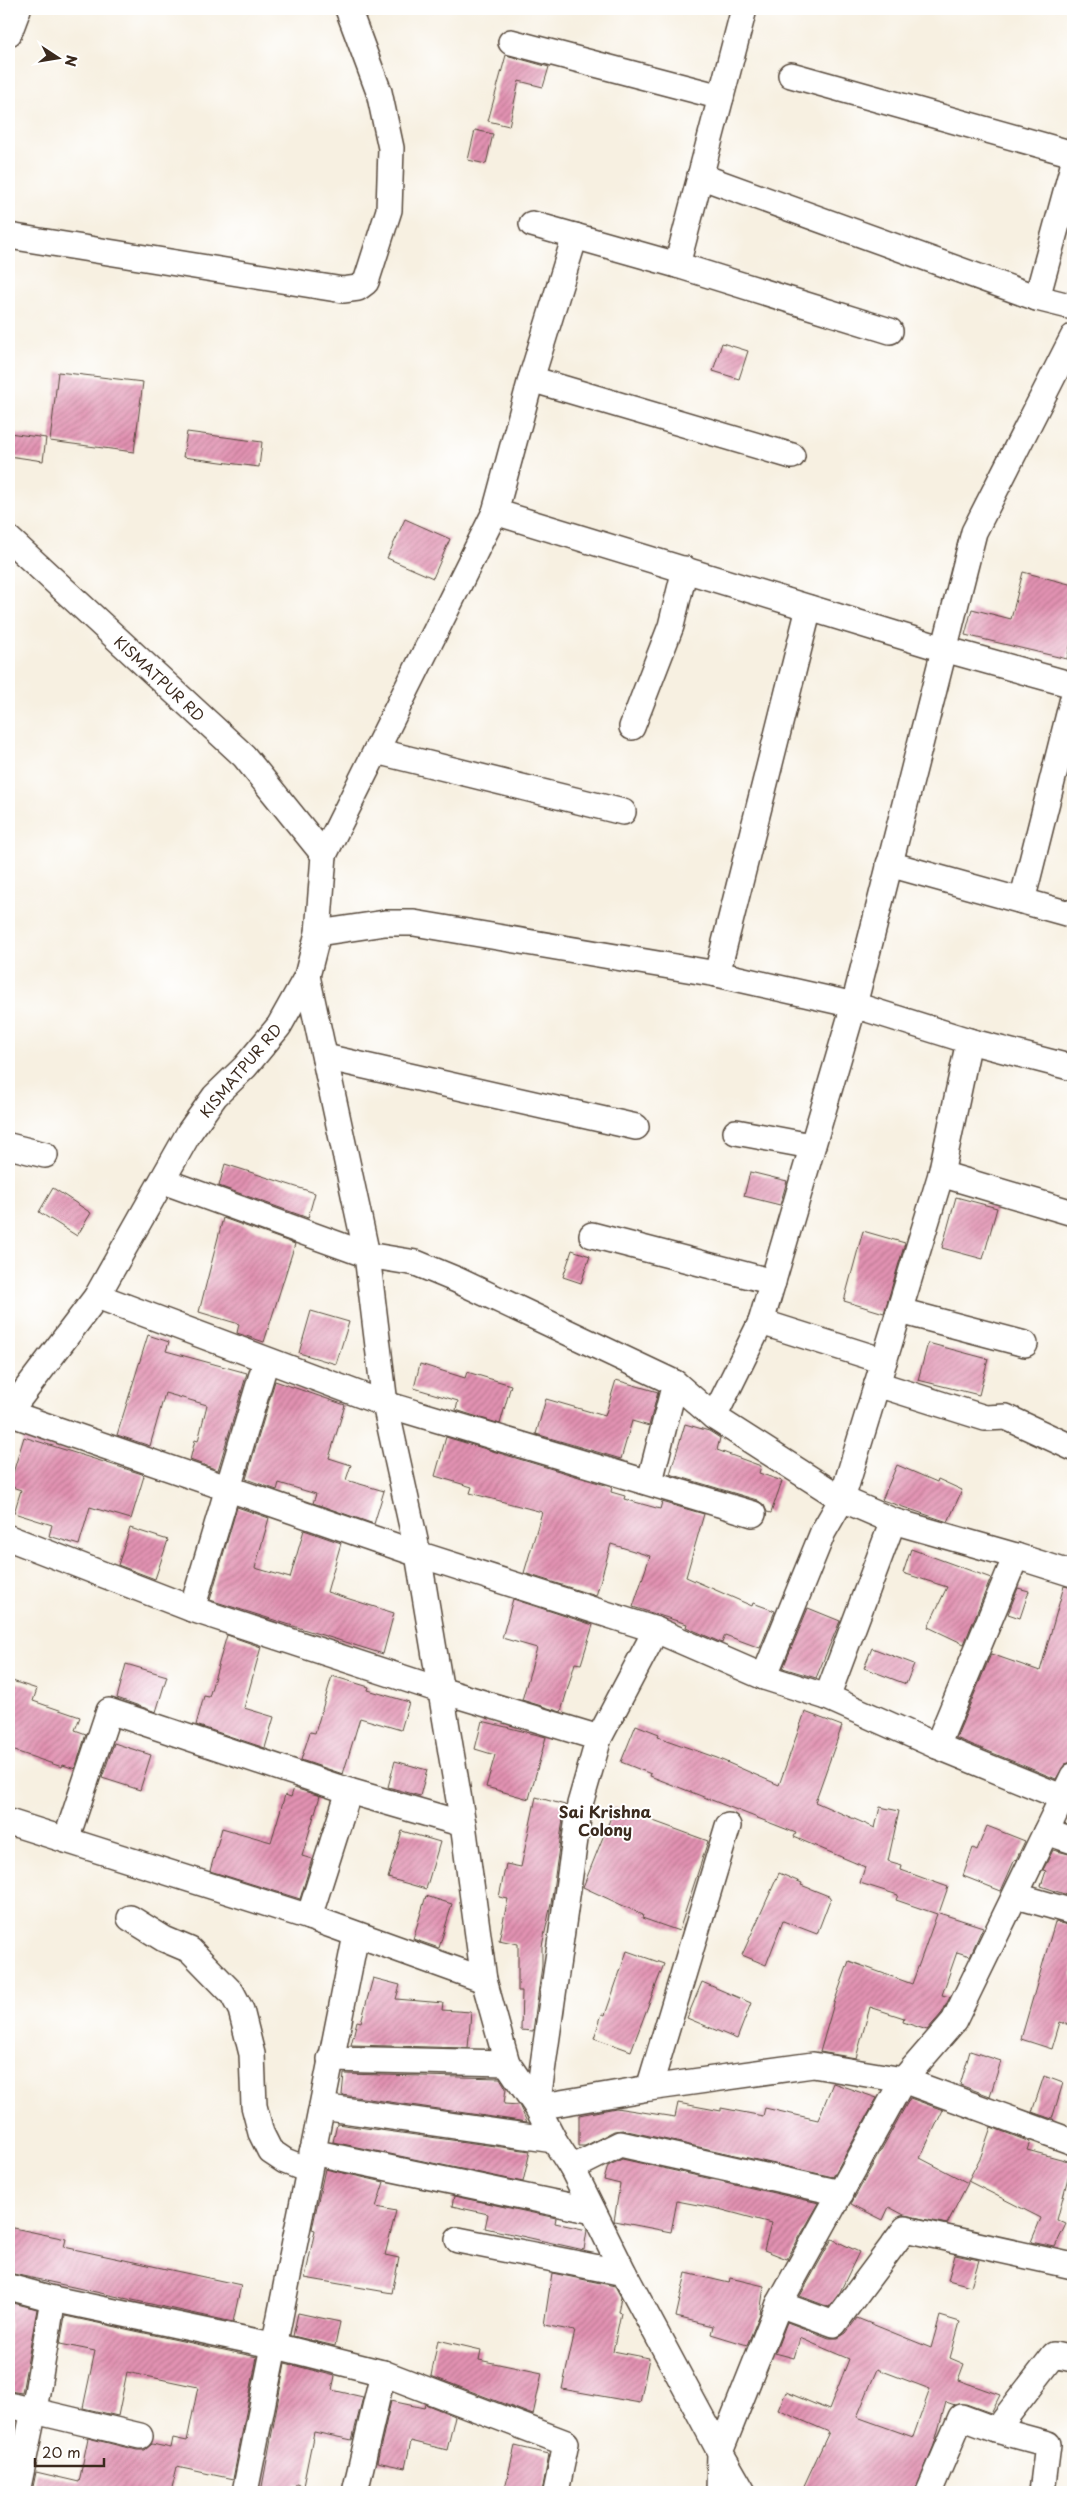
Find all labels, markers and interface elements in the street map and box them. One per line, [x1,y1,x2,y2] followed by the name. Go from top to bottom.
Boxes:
[32,32,82,82] north arrow
[60,53,83,68] text: N
[109,630,211,726] street label: KISMATPUR RD
[194,1018,286,1122] street label: KISMATPUR RD
[559,1799,652,1841] district label: Sai Krishna Colony
[35,2436,104,2468] scale bar
[42,2440,81,2463] text: 20 m

